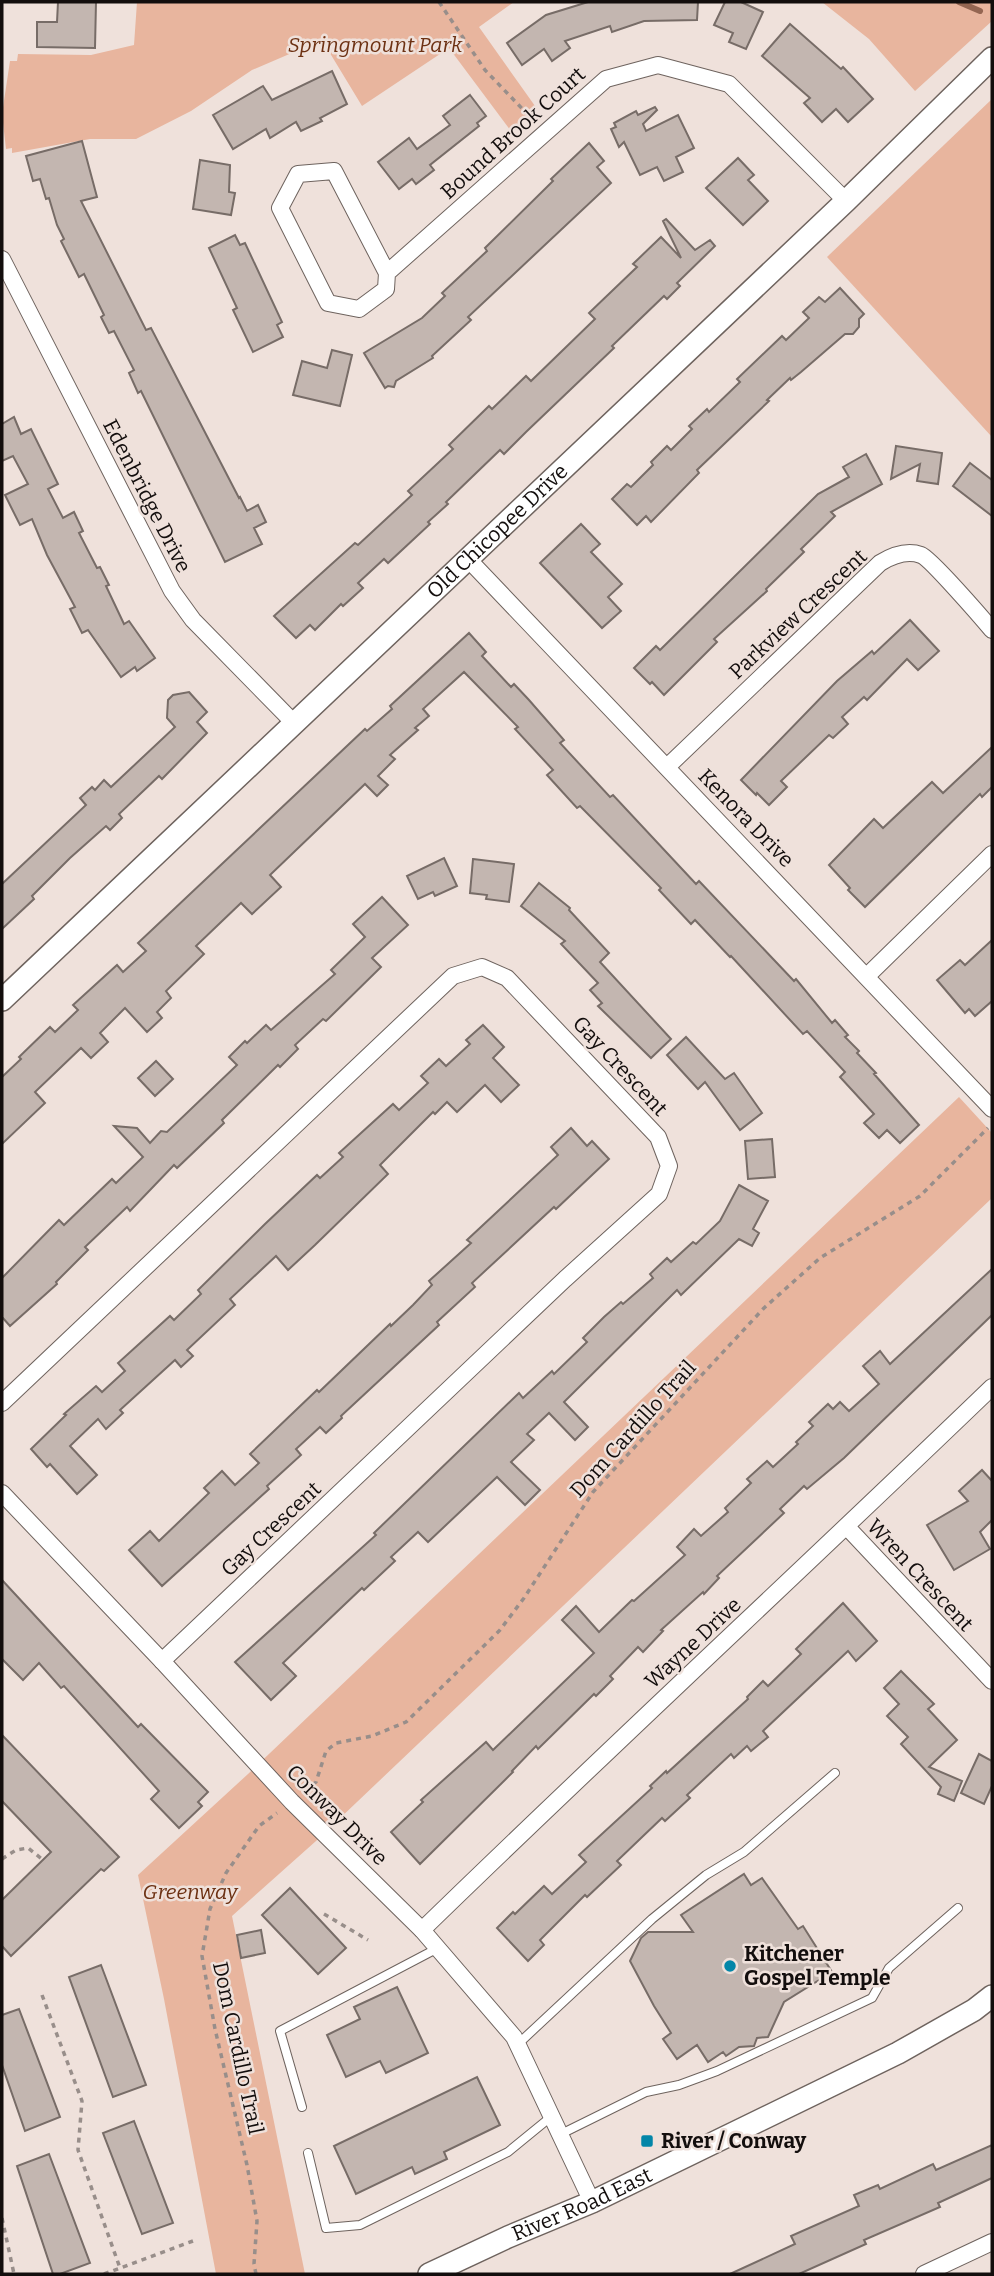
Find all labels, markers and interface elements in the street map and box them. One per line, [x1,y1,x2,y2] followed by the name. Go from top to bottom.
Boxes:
[288,32,463,58] park label: Springmount Park
[435,61,591,205] street label: Bound Brook Court
[97,415,197,577] street label: Edenbridge Drive
[421,458,573,604] street label: Old Chicopee Drive
[724,543,873,685] street label: Parkview Crescent
[693,763,799,873] street label: Kenora Drive
[567,1011,673,1122] street label: Gay Crescent
[564,1355,702,1503] street label: Dom Cardillo Trail
[216,1476,327,1582] street label: Gay Crescent
[861,1513,979,1637] street label: Wren Crescent
[639,1592,747,1694] street label: Wayne Drive
[281,1759,393,1871] street label: Conway Drive
[143,1879,239,1905] park label: Greenway
[744,1941,891,1991] place label: Kitchener Gospel Temple
[722,1958,738,1974] marker: Kitchener Gospel Temple
[207,1959,269,2137] street label: Dom Cardillo Trail
[661,2128,807,2154] place label: River / Conway
[639,2133,655,2149] marker: River / Conway
[508,2162,657,2247] street label: River Road East

